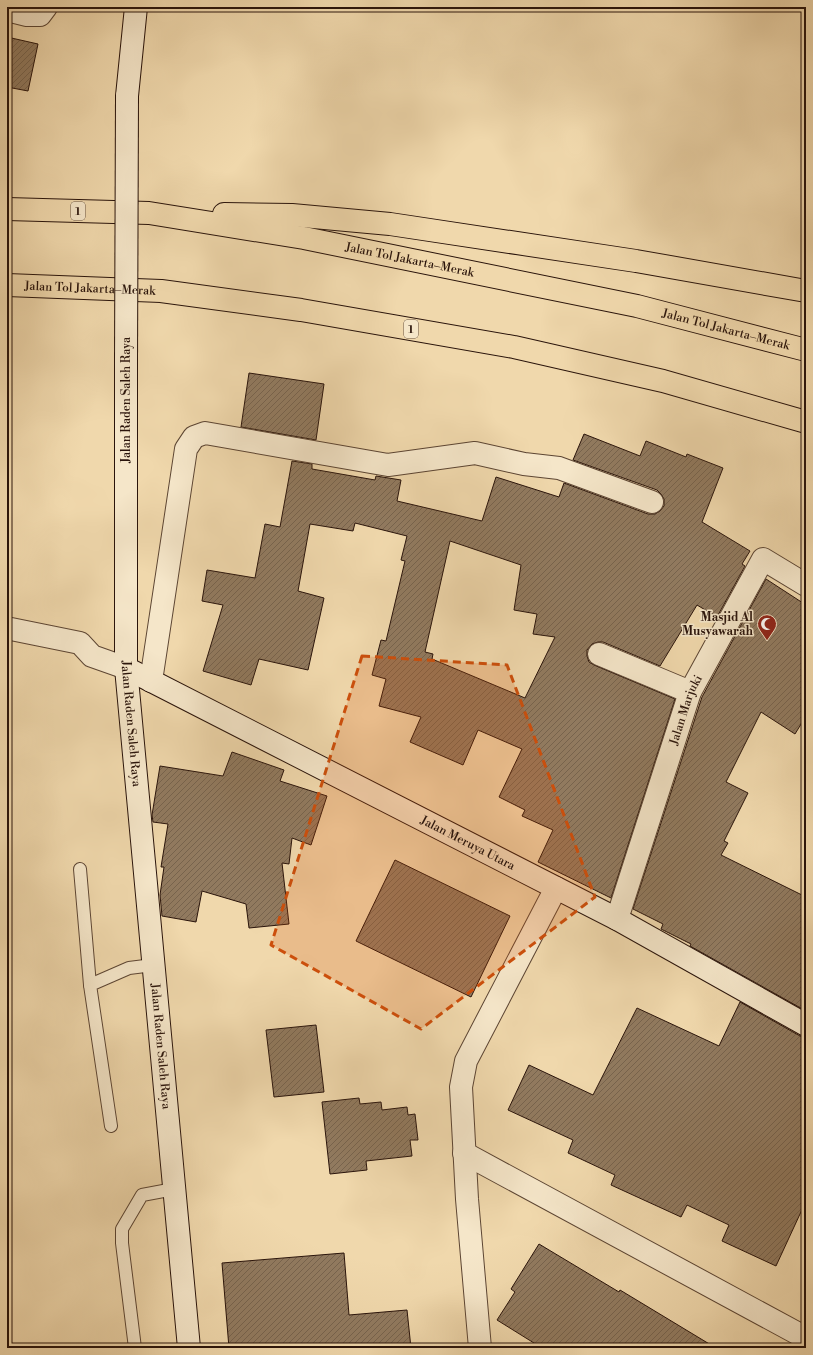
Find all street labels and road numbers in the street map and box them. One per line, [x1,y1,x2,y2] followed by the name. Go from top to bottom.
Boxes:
[71,202,85,220] road number: 1
[343,239,476,281] street label: Jalan Tol Jakarta–Merak
[23,279,156,299] street label: Jalan Tol Jakarta–Merak
[660,306,792,354] street label: Jalan Tol Jakarta–Merak
[404,320,418,338] road number: 1
[119,336,134,464] street label: Jalan Raden Saleh Raya
[118,660,144,788] street label: Jalan Raden Saleh Raya
[666,673,706,748] street label: Jalan Marjuki
[417,812,518,874] street label: Jalan Meruya Utara
[147,982,174,1111] street label: Jalan Raden Saleh Raya

